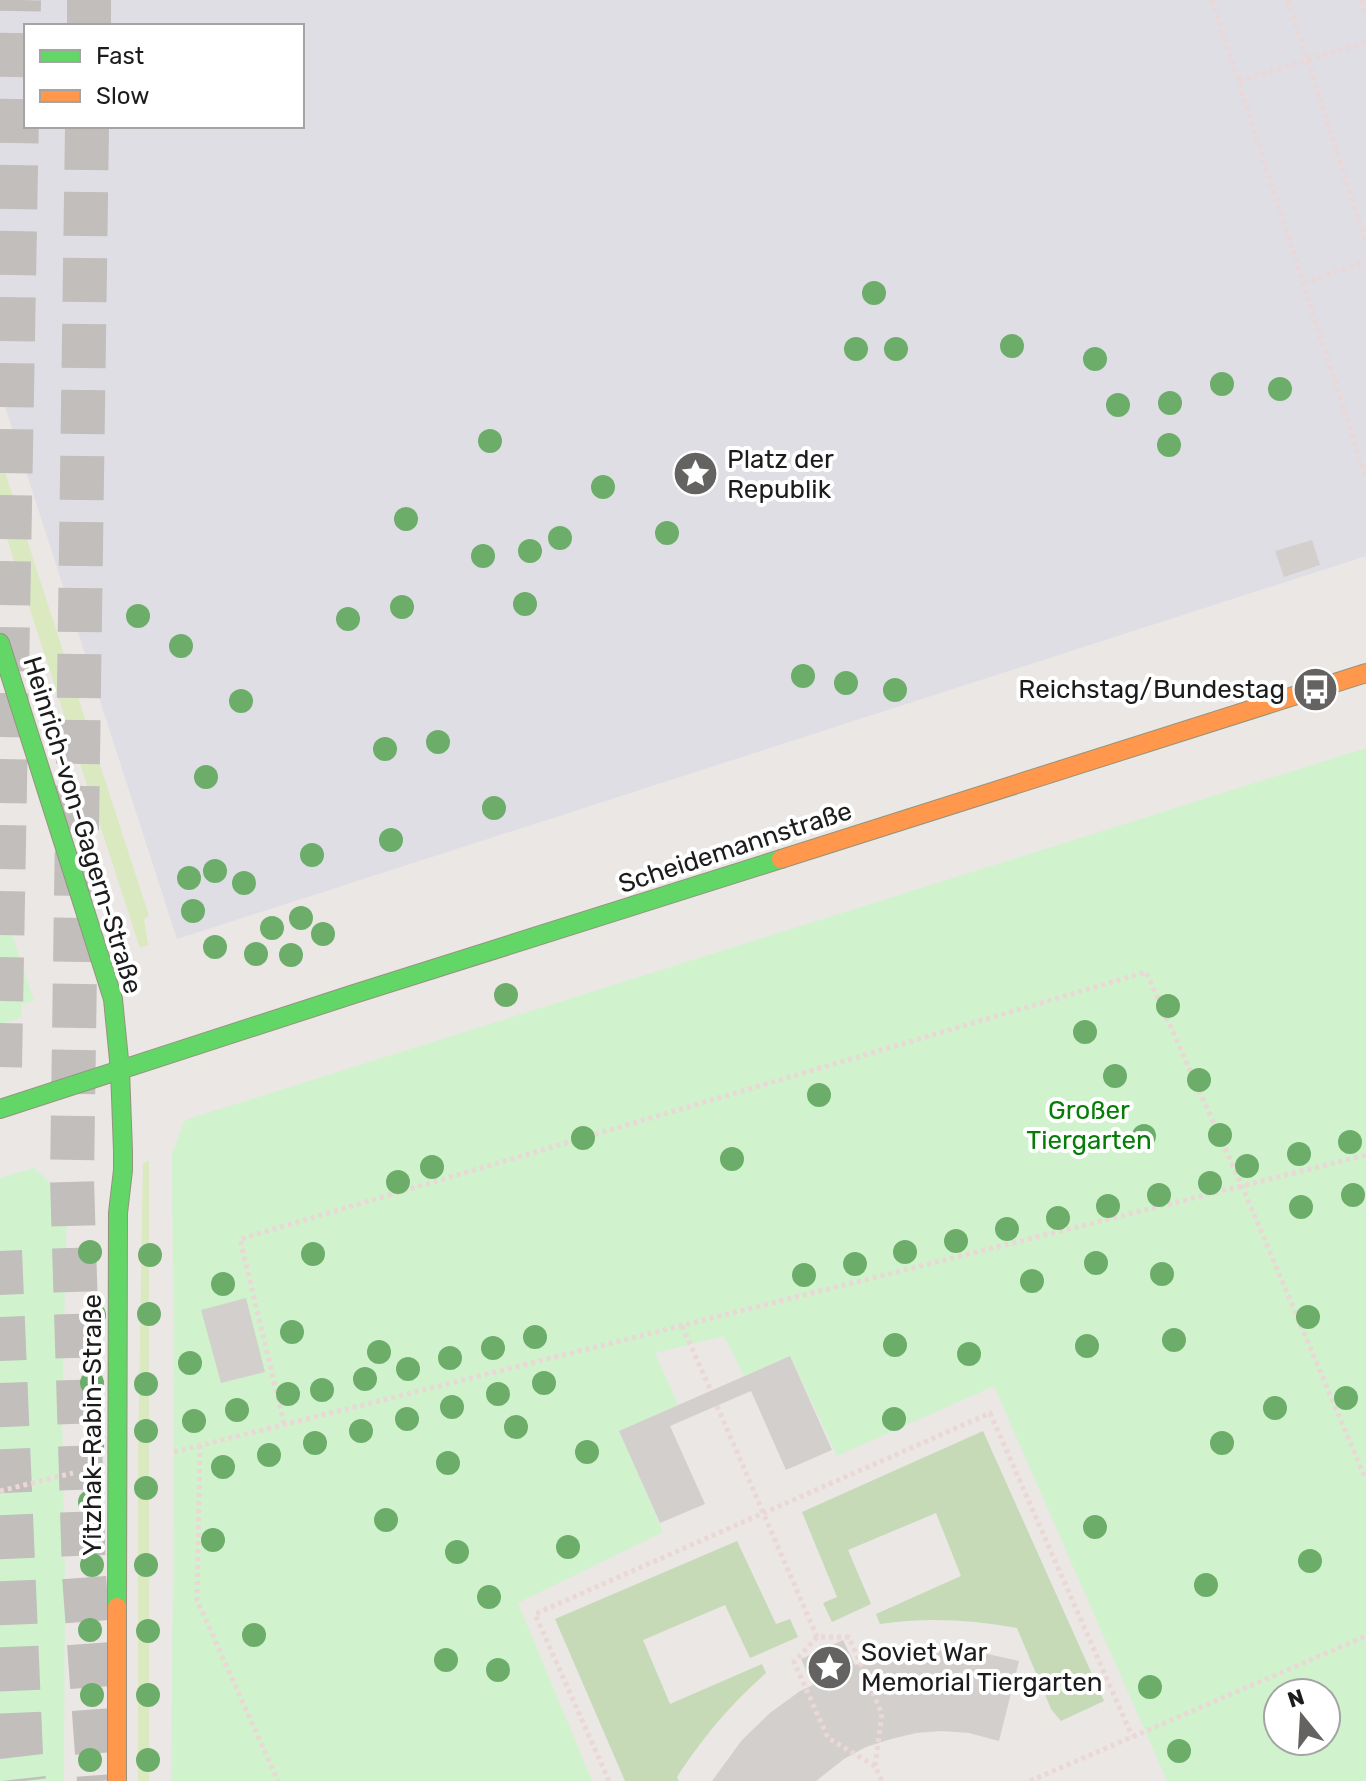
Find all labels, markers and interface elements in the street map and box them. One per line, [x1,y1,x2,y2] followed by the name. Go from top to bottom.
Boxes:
[24,24,304,128] legend
[96,42,144,70] text: Fast
[96,82,149,110] text: Slow
[727,444,834,505] place label: Platz der Republik
[672,450,720,498] place icon: Platz der Republik
[16,653,149,997] street label: Heinrich-von-Gagern-Straße
[1292,665,1340,713] bus stop icon: Reichstag/Bundestag
[1018,674,1285,705] place label: Reichstag/Bundestag
[615,795,856,900] street label: Scheidemannstraße
[1026,1095,1152,1156] park label: Großer Tiergarten
[77,1294,108,1556] street label: Yitzhak-Rabin-Straße
[861,1637,1102,1698] place label: Soviet War Memorial Tiergarten
[806,1643,854,1691] place icon: Soviet War Memorial Tiergarten
[1262,1677,1342,1757] north arrow
[1284,1683,1308,1714] text: N

